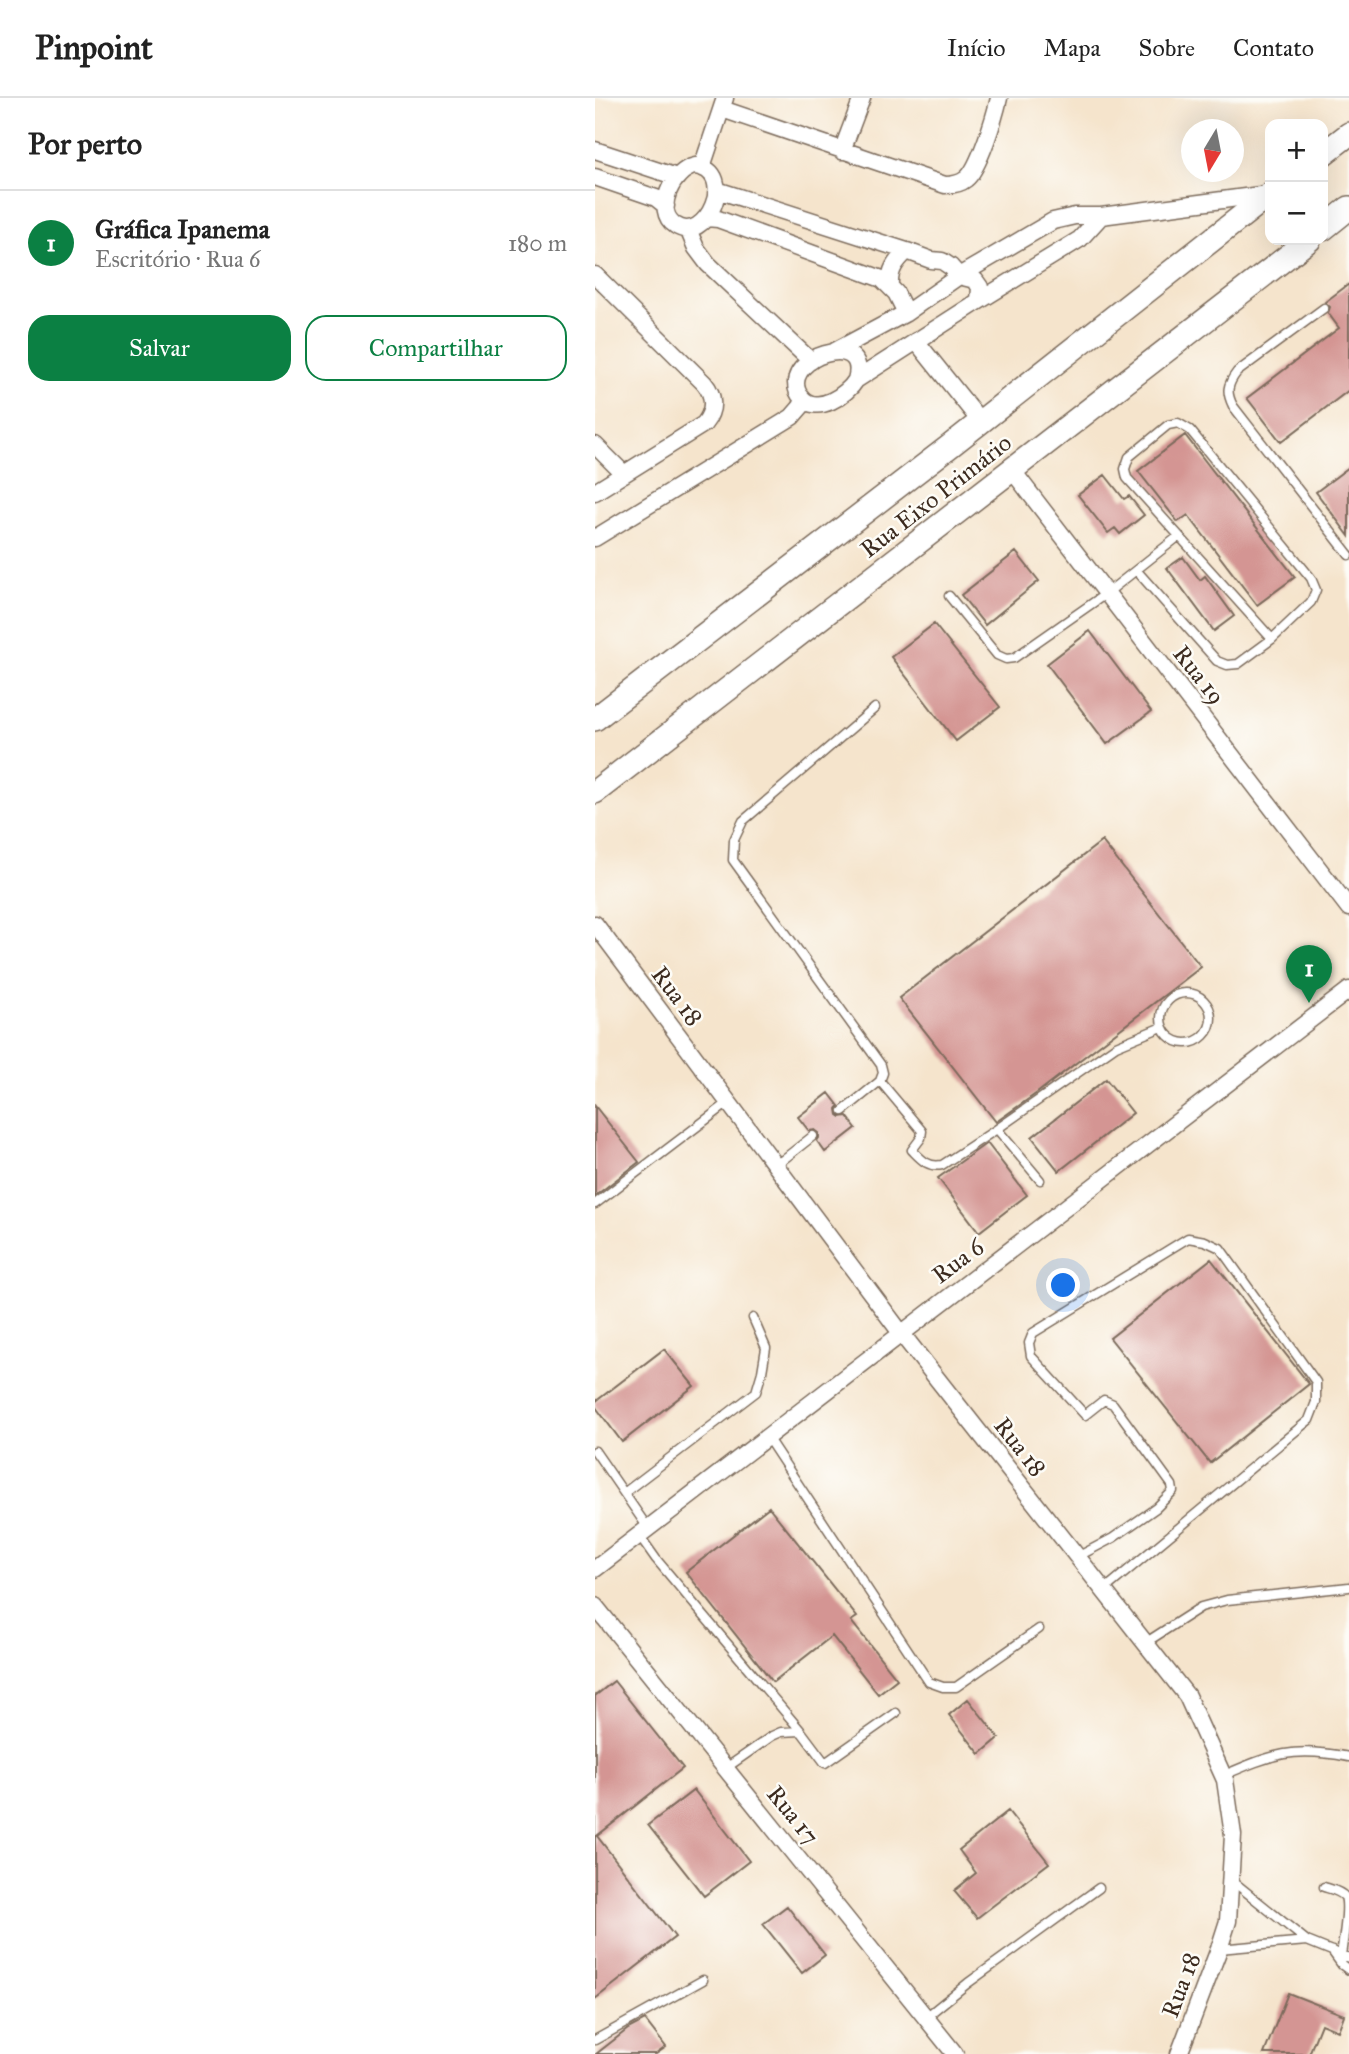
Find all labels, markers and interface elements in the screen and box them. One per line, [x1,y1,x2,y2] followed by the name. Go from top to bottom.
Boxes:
[35,28,153,68] text: Pinpoint
[947,33,1006,63] text: Início
[1044,33,1101,63] text: Mapa
[1139,33,1195,63] text: Sobre
[1233,33,1314,63] text: Contato
[1181,119,1244,182] north arrow
[1265,119,1328,245] map controls
[1265,119,1328,182] button: +
[28,126,142,162] text: Por perto
[1265,182,1328,245] button: −
[95,213,270,245] text: Gráfica Ipanema
[46,229,56,257] text: 1
[508,229,567,257] text: 180 m
[95,245,260,273] text: Escritório · Rua 6
[28,315,291,381] button: Salvar
[305,315,567,381] button: Compartilhar
[854,428,1018,564] street label: Rua Eixo Primário
[1167,639,1231,711] street label: Rua 19
[1286,945,1332,1003] pin: 1
[645,960,709,1032] street label: Rua 18
[926,1231,990,1290] street label: Rua 6
[1046,1268,1080,1302] your location
[988,1411,1052,1483] street label: Rua 18
[760,1780,826,1850] street label: Rua 17
[1155,1948,1207,2022] street label: Rua 18

